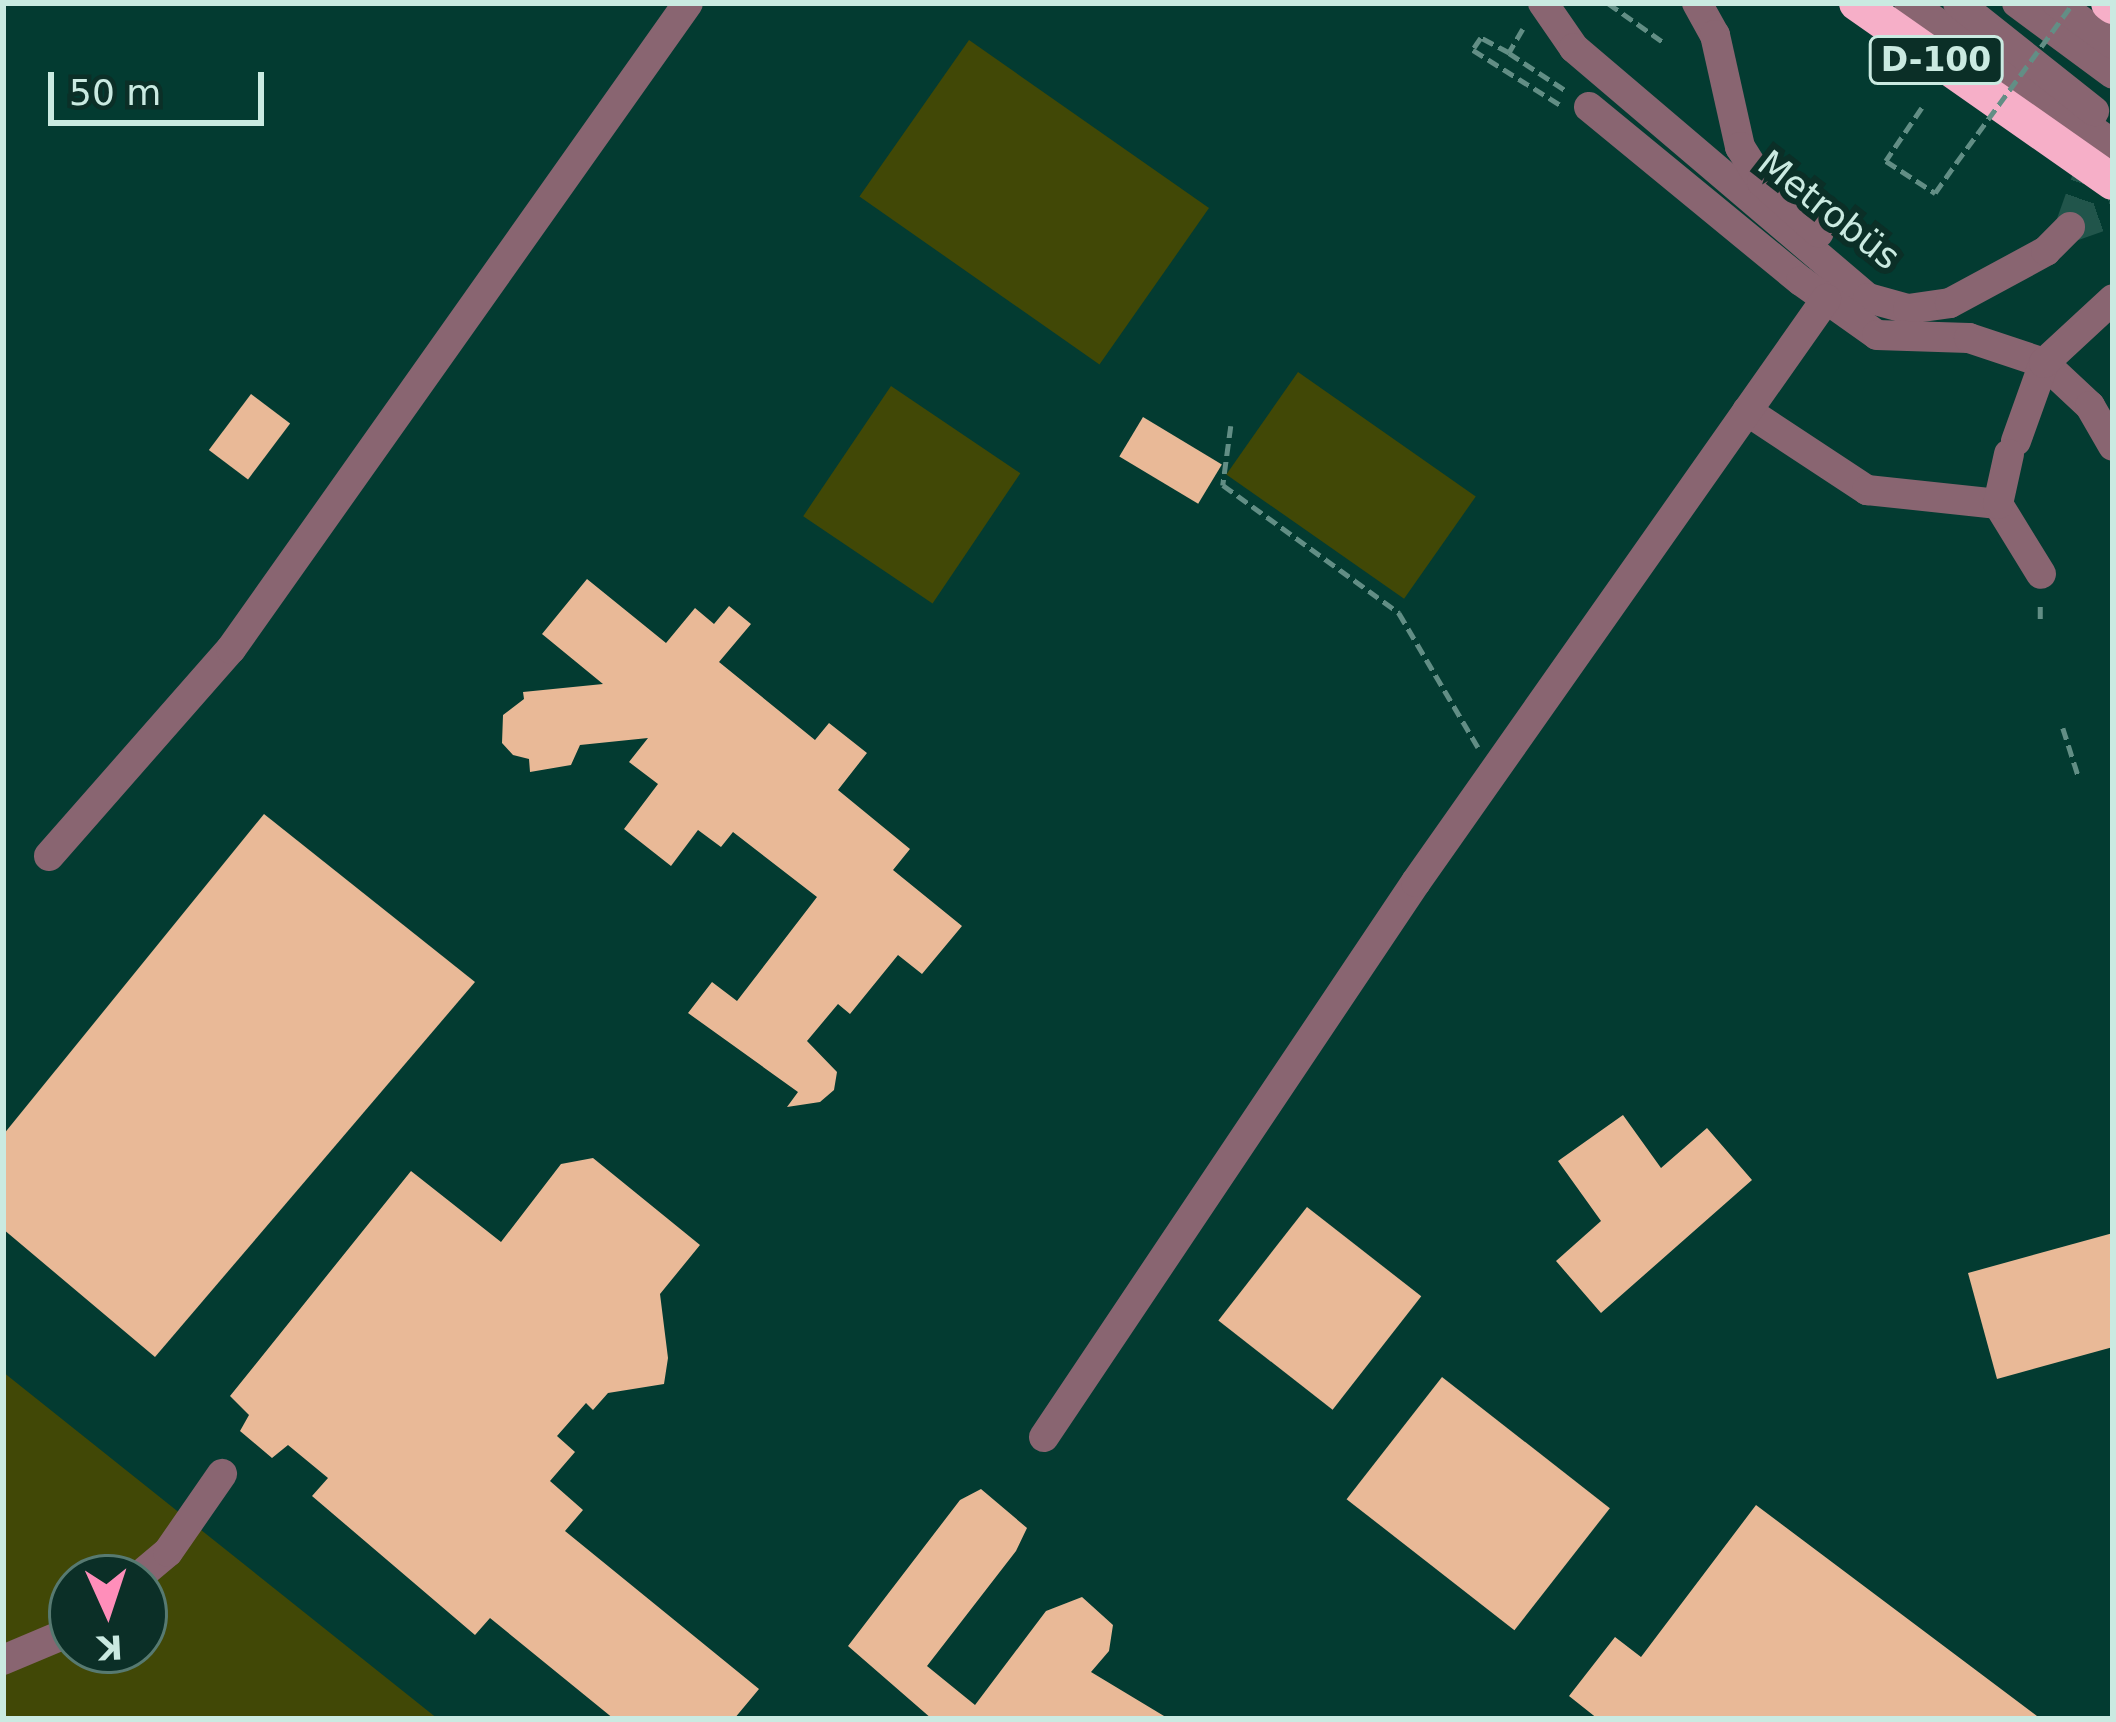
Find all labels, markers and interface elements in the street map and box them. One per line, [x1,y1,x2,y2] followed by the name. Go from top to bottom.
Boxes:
[1867,33,2005,87] road number: D-100
[54,48,270,122] scale bar
[69,72,161,113] text: 50 m
[1750,141,1908,279] street label: Metrobüs
[48,1554,168,1674] north arrow
[96,1627,124,1668] text: K

